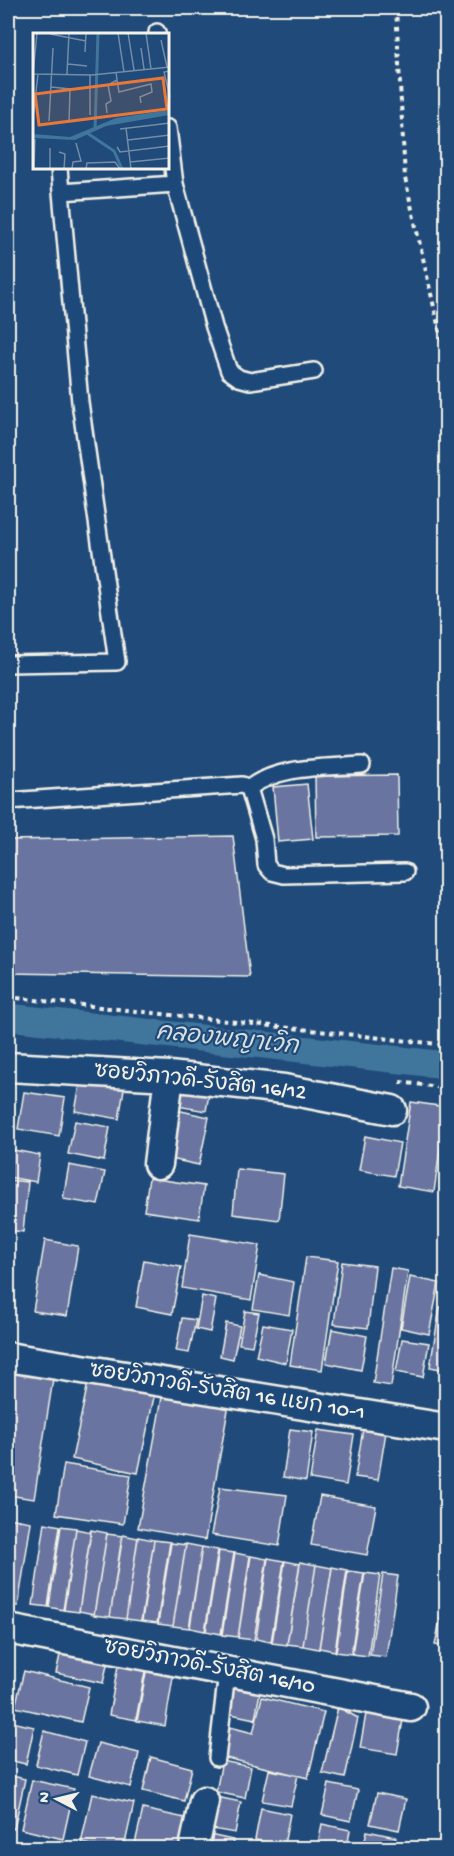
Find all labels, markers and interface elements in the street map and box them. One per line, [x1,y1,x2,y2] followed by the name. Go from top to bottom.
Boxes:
[33,33,170,170] inset map
[154,1016,302,1063] water label: คลองพญาเวิก
[93,1055,308,1107] street label: ซอยวิภาวดี-รังสิต 16/12
[87,1354,367,1428] street label: ซอยวิภาวดี-รังสิต 16 แยก 10-1
[101,1631,318,1701] street label: ซอยวิภาวดี-รังสิต 16/10
[27,1769,87,1829] north arrow
[36,1791,56,1804] text: N

